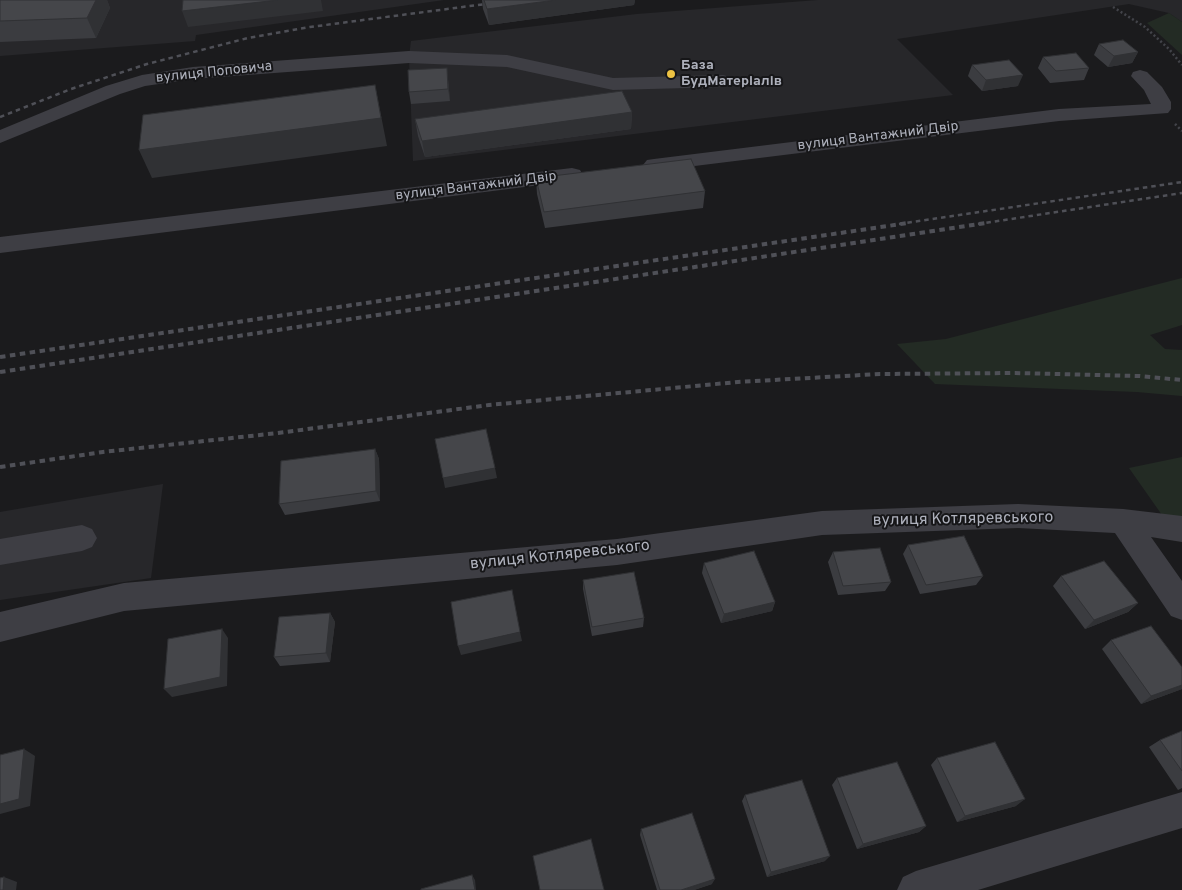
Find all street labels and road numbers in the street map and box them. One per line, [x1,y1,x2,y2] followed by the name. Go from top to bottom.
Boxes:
[155,59,273,87] street label: вулиця Поповича
[797,119,959,155] street label: вулиця Вантажний Двір
[395,169,557,205] street label: вулиця Вантажний Двір
[872,509,1054,531] street label: вулиця Котляревського
[469,537,651,575] street label: вулиця Котляревського

